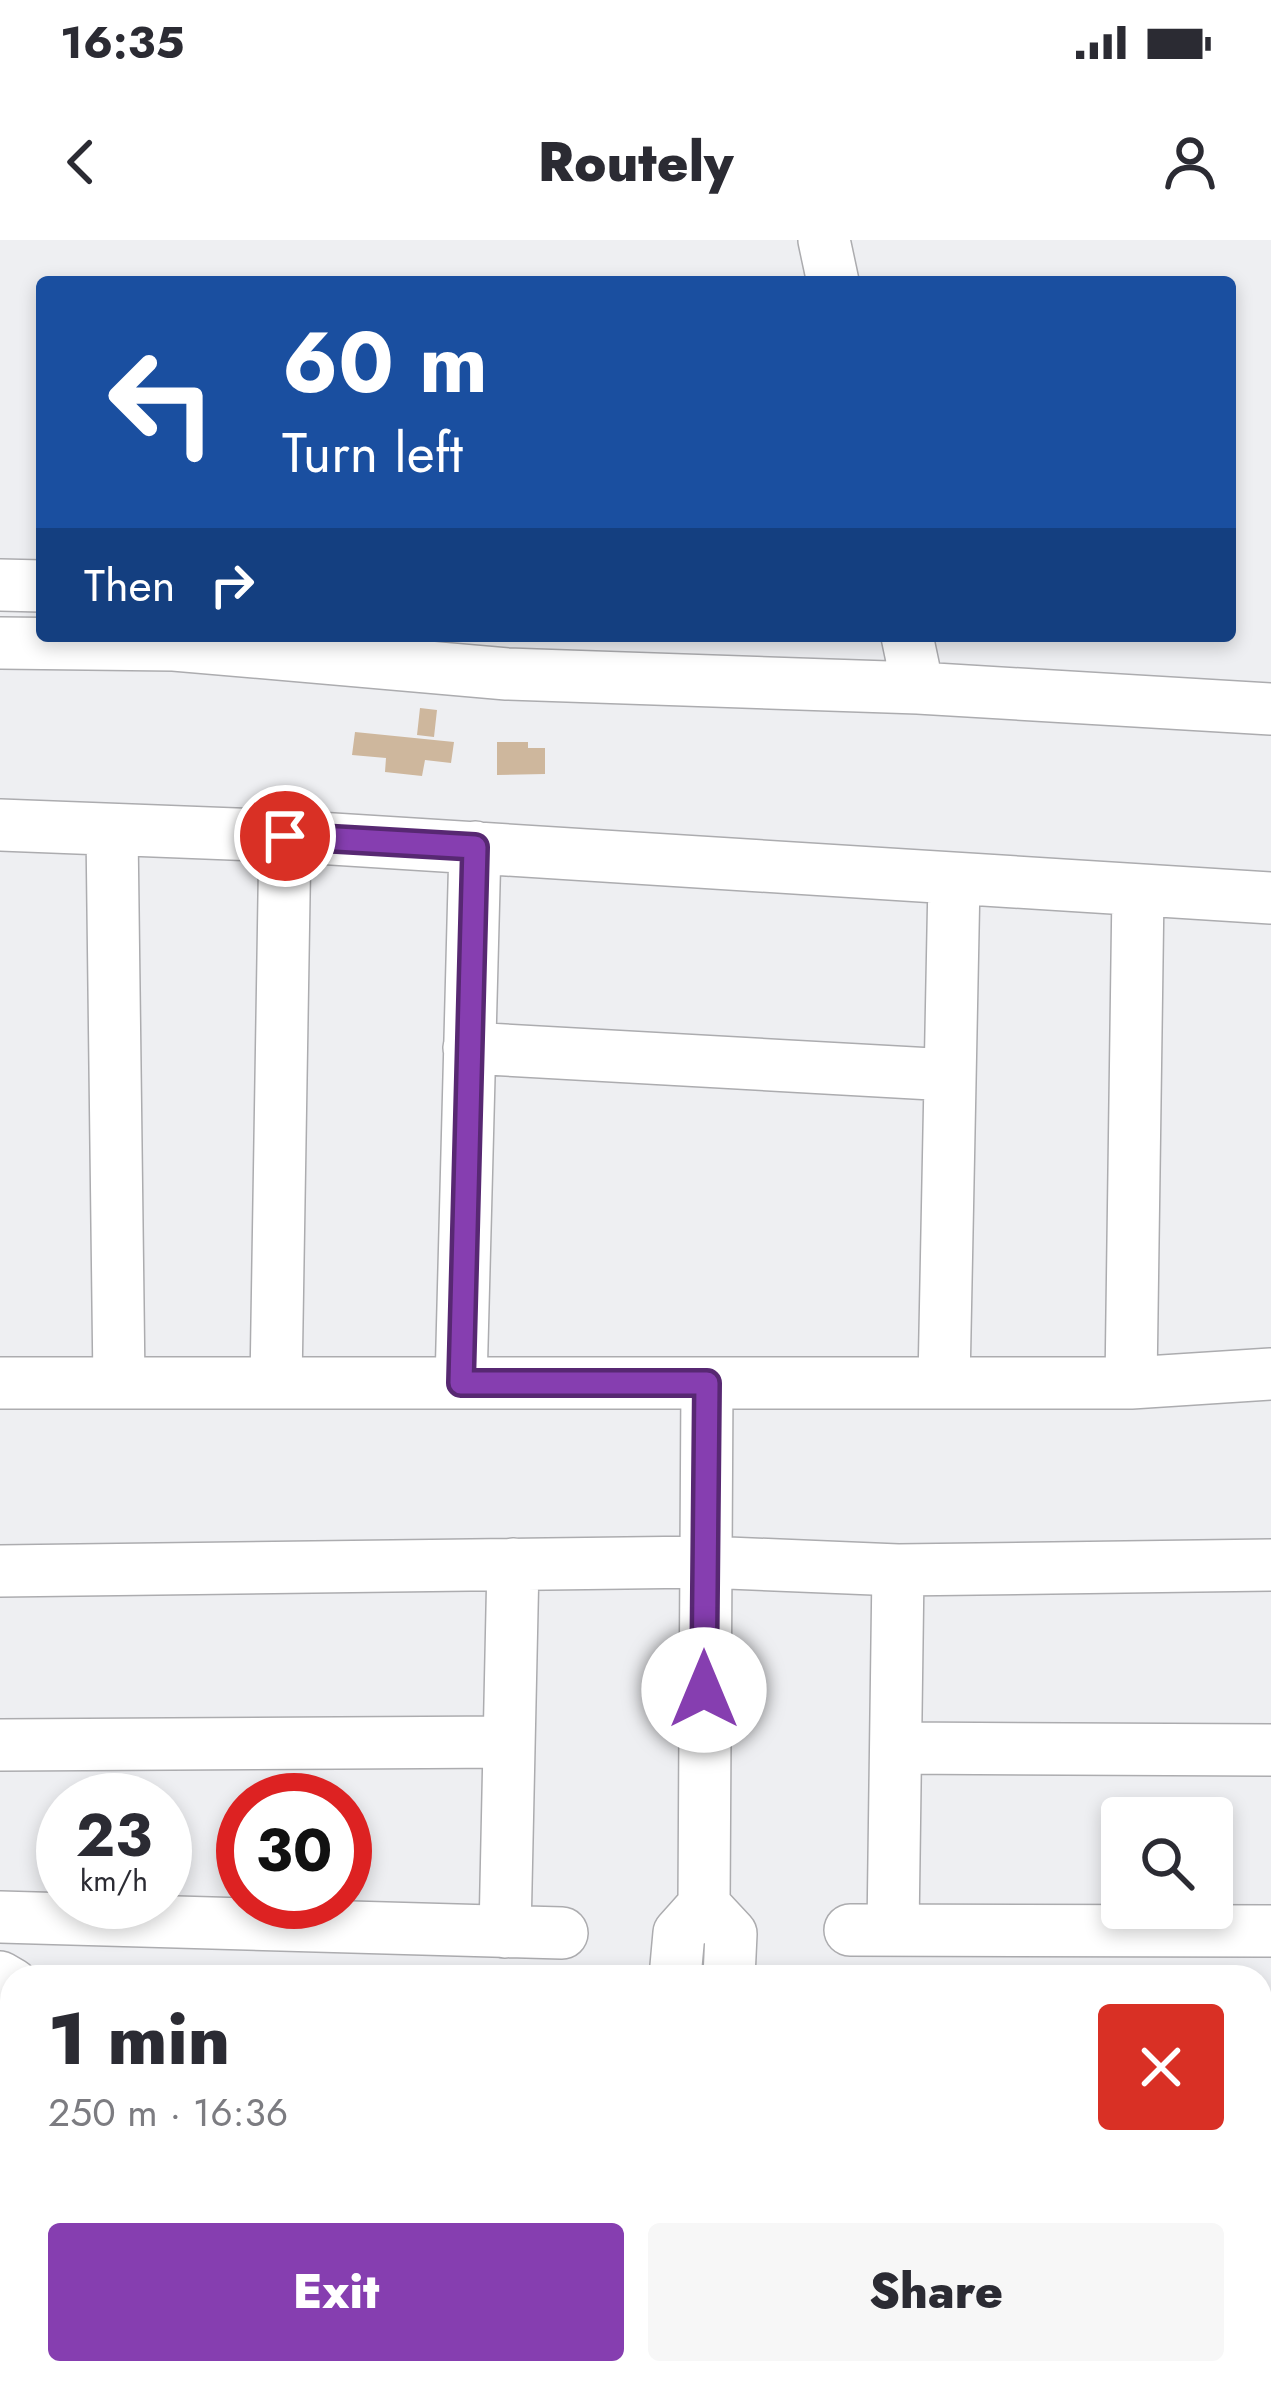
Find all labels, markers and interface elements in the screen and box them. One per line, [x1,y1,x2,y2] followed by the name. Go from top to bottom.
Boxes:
[60,10,184,75] text: 16:35
[538,123,733,201] text: Routely
[48,129,114,195] icon: back
[1157,129,1223,195] icon: person
[282,302,488,424] text: 60 m
[84,324,240,480] icon: left
[282,414,463,492] text: Turn left
[199,552,265,618] icon: right
[84,553,175,618] text: Then
[234,785,336,887] pin
[252,803,318,869] icon: arrive
[641,1627,767,1753] position arrow
[216,1773,372,1929] speed limit sign: 30
[76,1792,152,1879] text: 23
[1101,1797,1233,1929] map controls
[1101,1797,1233,1929] button: search
[80,1859,148,1902] text: km/h
[48,1987,230,2091] text: 1 min
[1098,2004,1224,2130] button: close
[48,2084,288,2141] text: 250 m · 16:36
[48,2223,624,2361] button: Exit
[648,2223,1224,2361] button: Share

